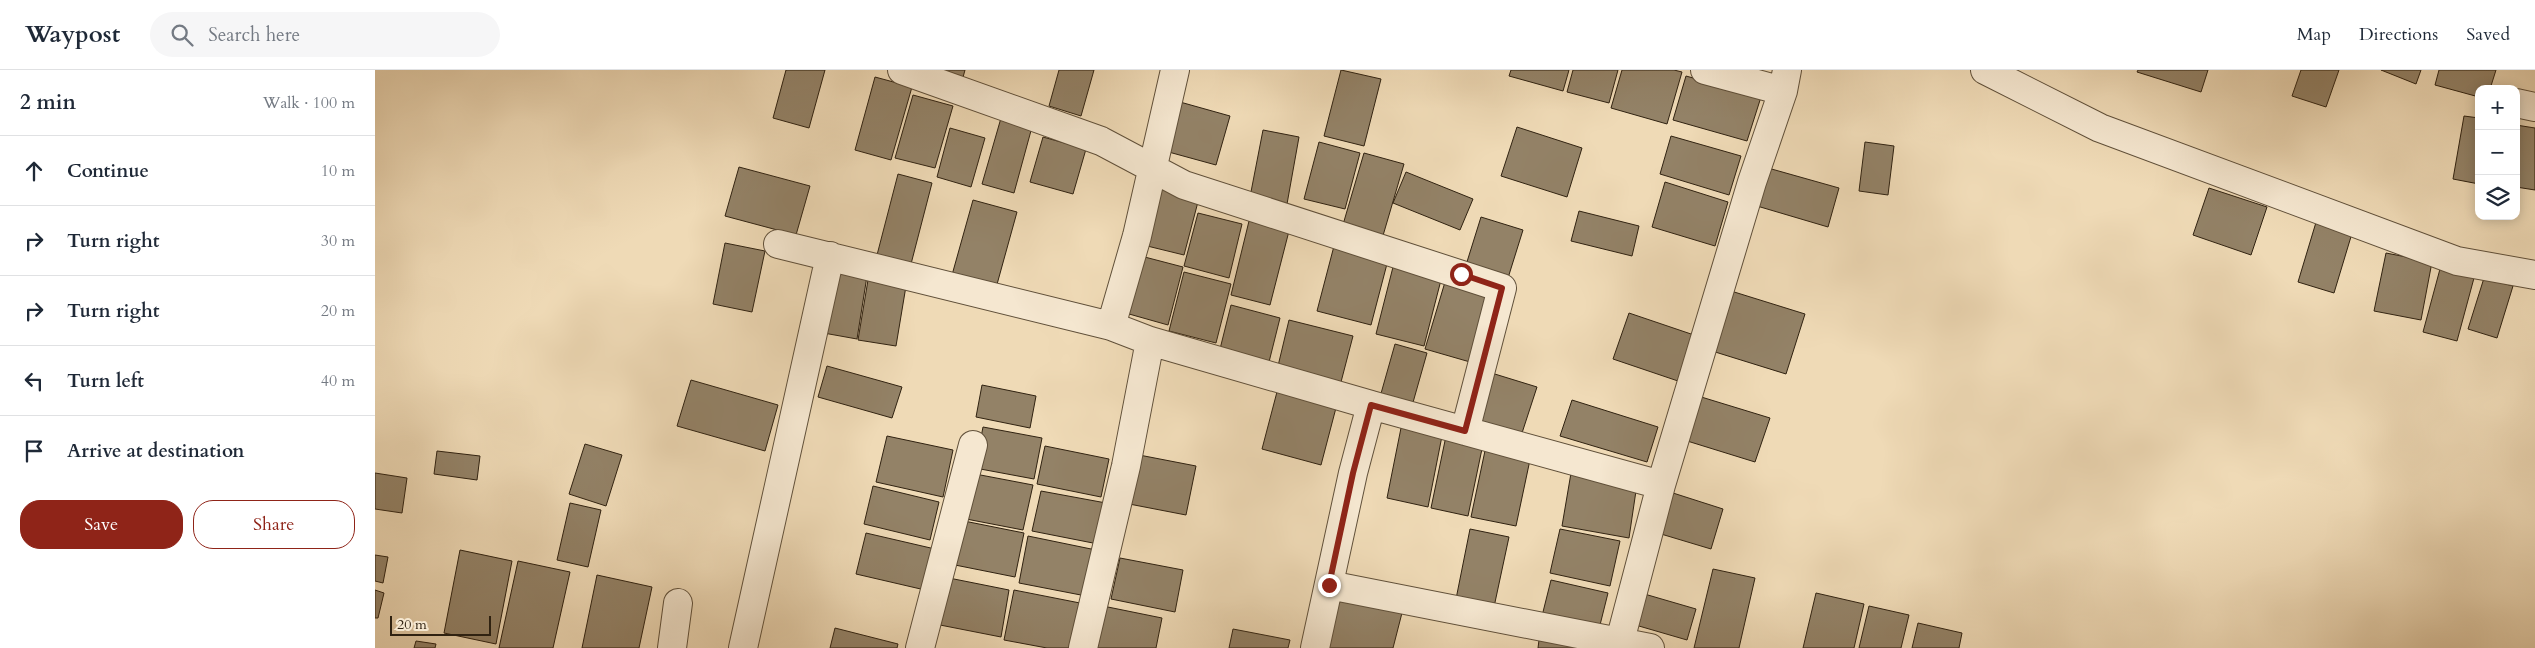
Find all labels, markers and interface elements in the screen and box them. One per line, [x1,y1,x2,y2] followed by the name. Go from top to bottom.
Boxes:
[150,12,500,57] search box
[25,18,120,51] text: Waypost
[168,21,196,49] icon: search
[208,22,300,48] text: Search here
[2297,22,2331,47] text: Map
[2359,22,2438,47] text: Directions
[2466,22,2510,47] text: Saved
[2475,85,2520,220] map controls
[2475,85,2520,130] button: +
[20,88,76,117] text: 2 min
[263,92,355,114] text: Walk · 100 m
[2475,130,2520,175] button: −
[20,157,48,185] icon: ahead
[67,158,149,184] text: Continue
[321,160,355,182] text: 10 m
[2475,175,2520,220] button: layers
[20,227,48,255] icon: right
[67,228,159,254] text: Turn right
[321,230,355,252] text: 30 m
[1450,263,1473,286] route start
[20,297,48,325] icon: right
[67,298,159,324] text: Turn right
[321,300,355,322] text: 20 m
[20,367,48,395] icon: left
[67,368,144,394] text: Turn left
[321,370,355,392] text: 40 m
[20,437,48,465] icon: arrive
[67,438,244,464] text: Arrive at destination
[20,500,183,549] button: Save
[193,500,355,549] button: Share
[1318,574,1341,597] route end
[390,613,491,636] scale bar
[397,615,427,634] text: 20 m

